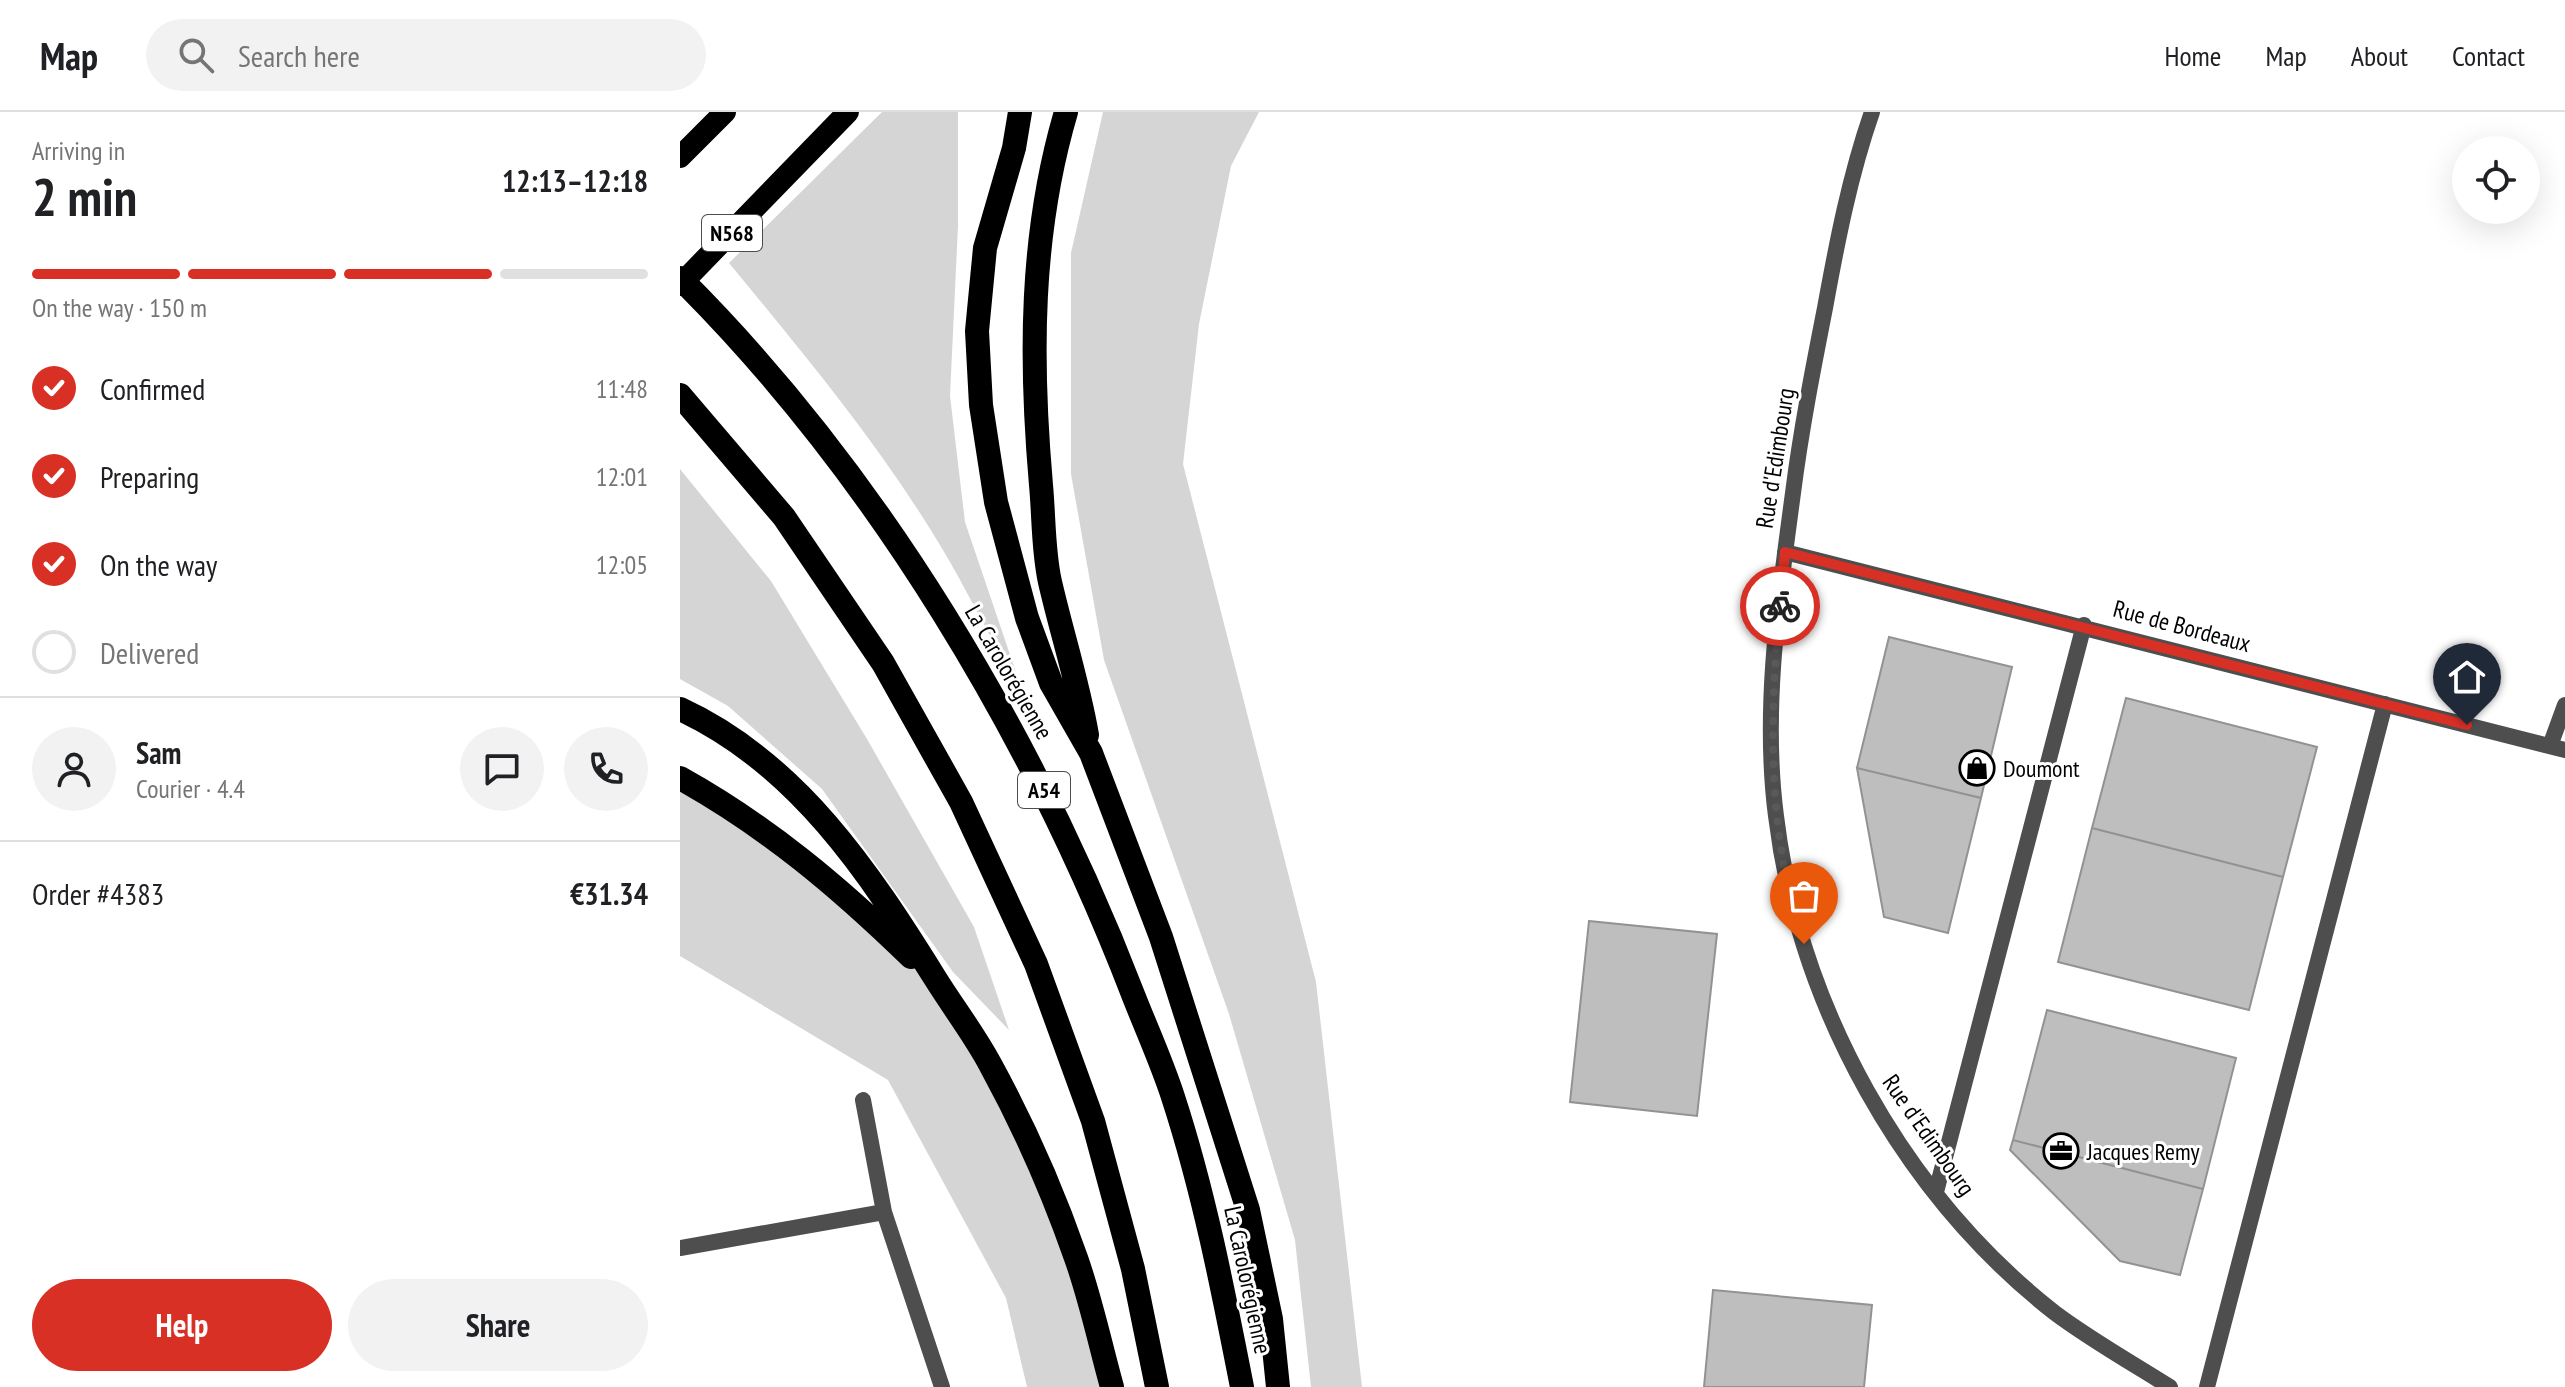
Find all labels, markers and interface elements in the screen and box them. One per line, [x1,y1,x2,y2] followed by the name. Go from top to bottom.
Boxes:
[146,19,706,91] search box
[40,31,98,80] text: Map
[174,33,218,77] icon: search
[238,36,360,75] text: Search here
[2165,37,2221,74] text: Home
[2265,37,2307,74] text: Map
[2351,37,2408,74] text: About
[2452,37,2525,74] text: Contact
[32,134,125,167] text: Arriving in
[2452,136,2540,224] map controls
[2452,136,2540,224] button: locate
[502,161,648,200] text: 12:13–12:18
[32,163,137,230] text: 2 min
[702,215,762,251] road number: N568
[32,291,207,324] text: On the way · 150 m
[32,366,76,410] icon: check
[100,369,205,408] text: Confirmed
[596,372,648,405] text: 11:48
[1749,386,1801,530] street label: Rue d'Edimbourg
[32,454,76,498] icon: check
[100,457,199,496] text: Preparing
[596,460,648,493] text: 12:01
[32,542,76,586] icon: check
[100,545,217,584] text: On the way
[596,548,648,581] text: 12:05
[1740,566,1820,646] courier
[1758,584,1802,628] icon: bike
[2110,593,2254,659] street label: Rue de Bordeaux
[958,599,1060,745] street label: La Carolorégienne
[100,633,199,672] text: Delivered
[2433,643,2501,725] pin
[2445,655,2489,699] icon: home
[32,727,116,811] button: person
[460,727,544,811] button: chat
[564,727,648,811] button: phone
[136,733,181,772] text: Sam
[1958,749,1996,787] shop icon: Doumont
[2003,753,2080,784] place label: Doumont
[136,772,245,805] text: Courier · 4.4
[1018,772,1070,808] road number: A54
[1770,862,1838,944] pin
[32,874,164,913] text: Order #4383
[570,874,648,913] text: €31.34
[1782,874,1826,918] icon: bag
[1876,1068,1982,1202] street label: Rue d'Edimbourg
[2042,1132,2080,1170] office icon: Jacques Remy
[2086,1136,2200,1167] place label: Jacques Remy
[1217,1203,1279,1357] street label: La Carolorégienne
[32,1279,332,1371] button: Help
[348,1279,648,1371] button: Share

